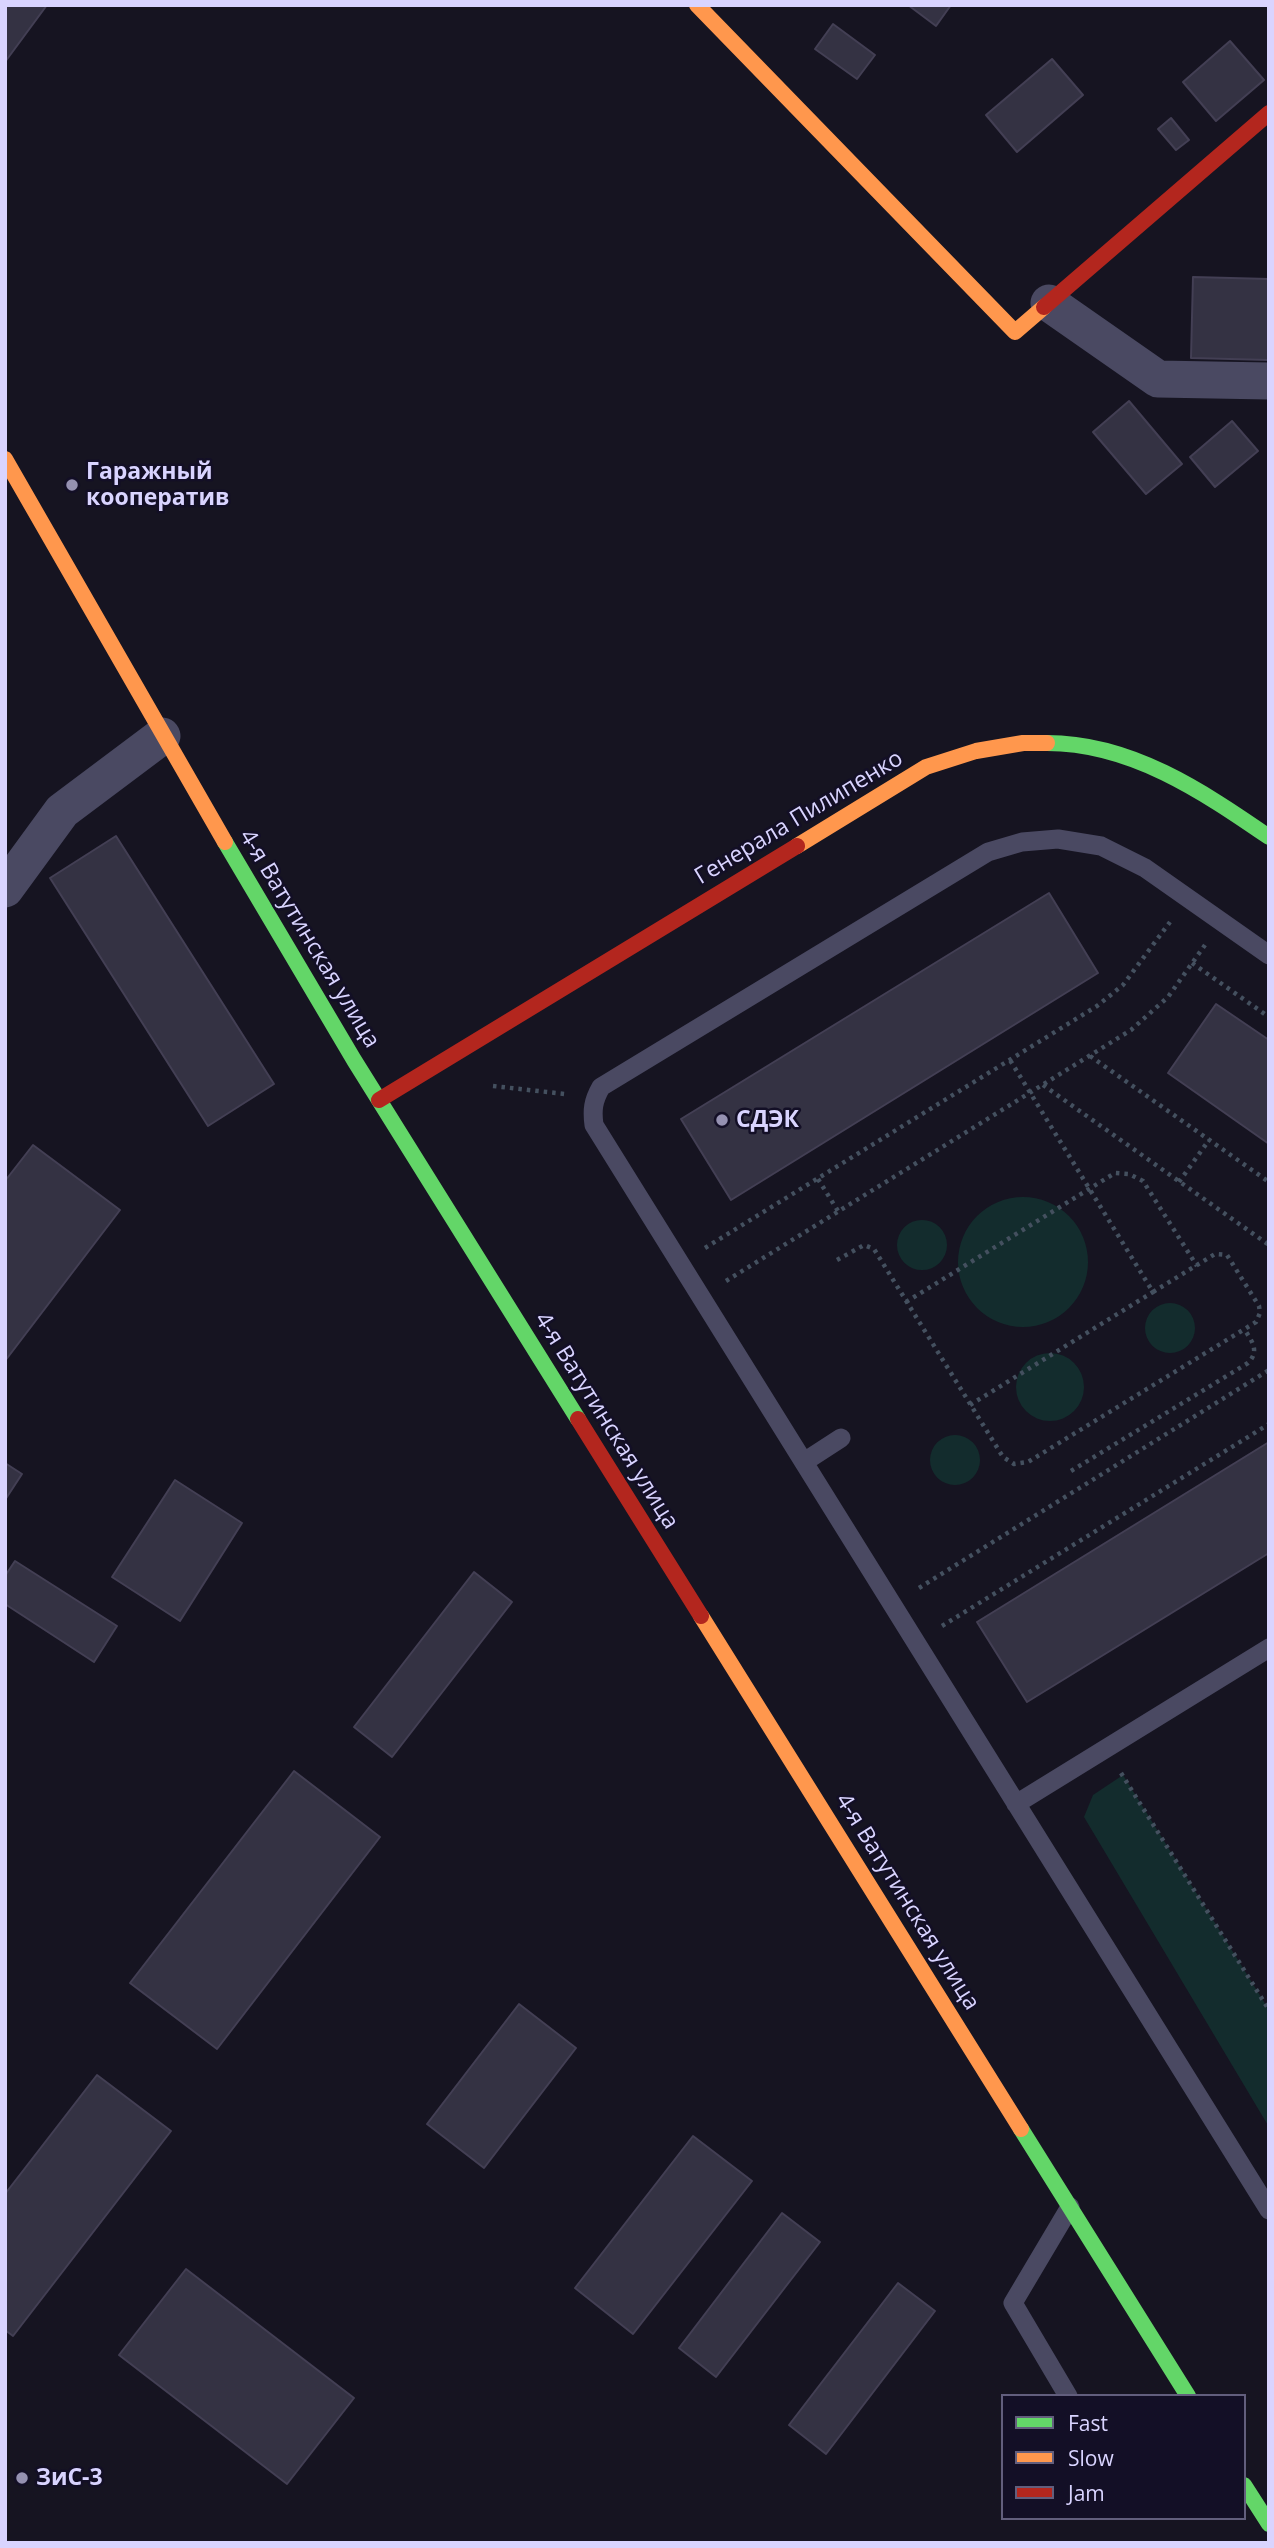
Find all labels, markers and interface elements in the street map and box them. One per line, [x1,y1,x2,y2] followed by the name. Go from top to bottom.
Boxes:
[86,458,230,512] place label: Гаражный кооператив
[64,477,80,493] marker: Гаражный кооператив
[690,745,908,891] street label: Генерала Пилипенко
[233,825,385,1053] street label: 4-я Ватутинская улица
[736,1106,799,1134] place label: СДЭК
[714,1112,730,1128] marker: СДЭК
[528,1308,684,1534] street label: 4-я Ватутинская улица
[829,1789,985,2015] street label: 4-я Ватутинская улица
[1001,2394,1246,2520] legend
[1068,2409,1108,2437] text: Fast
[1068,2444,1114,2472] text: Slow
[36,2464,103,2492] place label: ЗиС-3
[14,2470,30,2486] marker: ЗиС-3
[1068,2479,1105,2507] text: Jam

